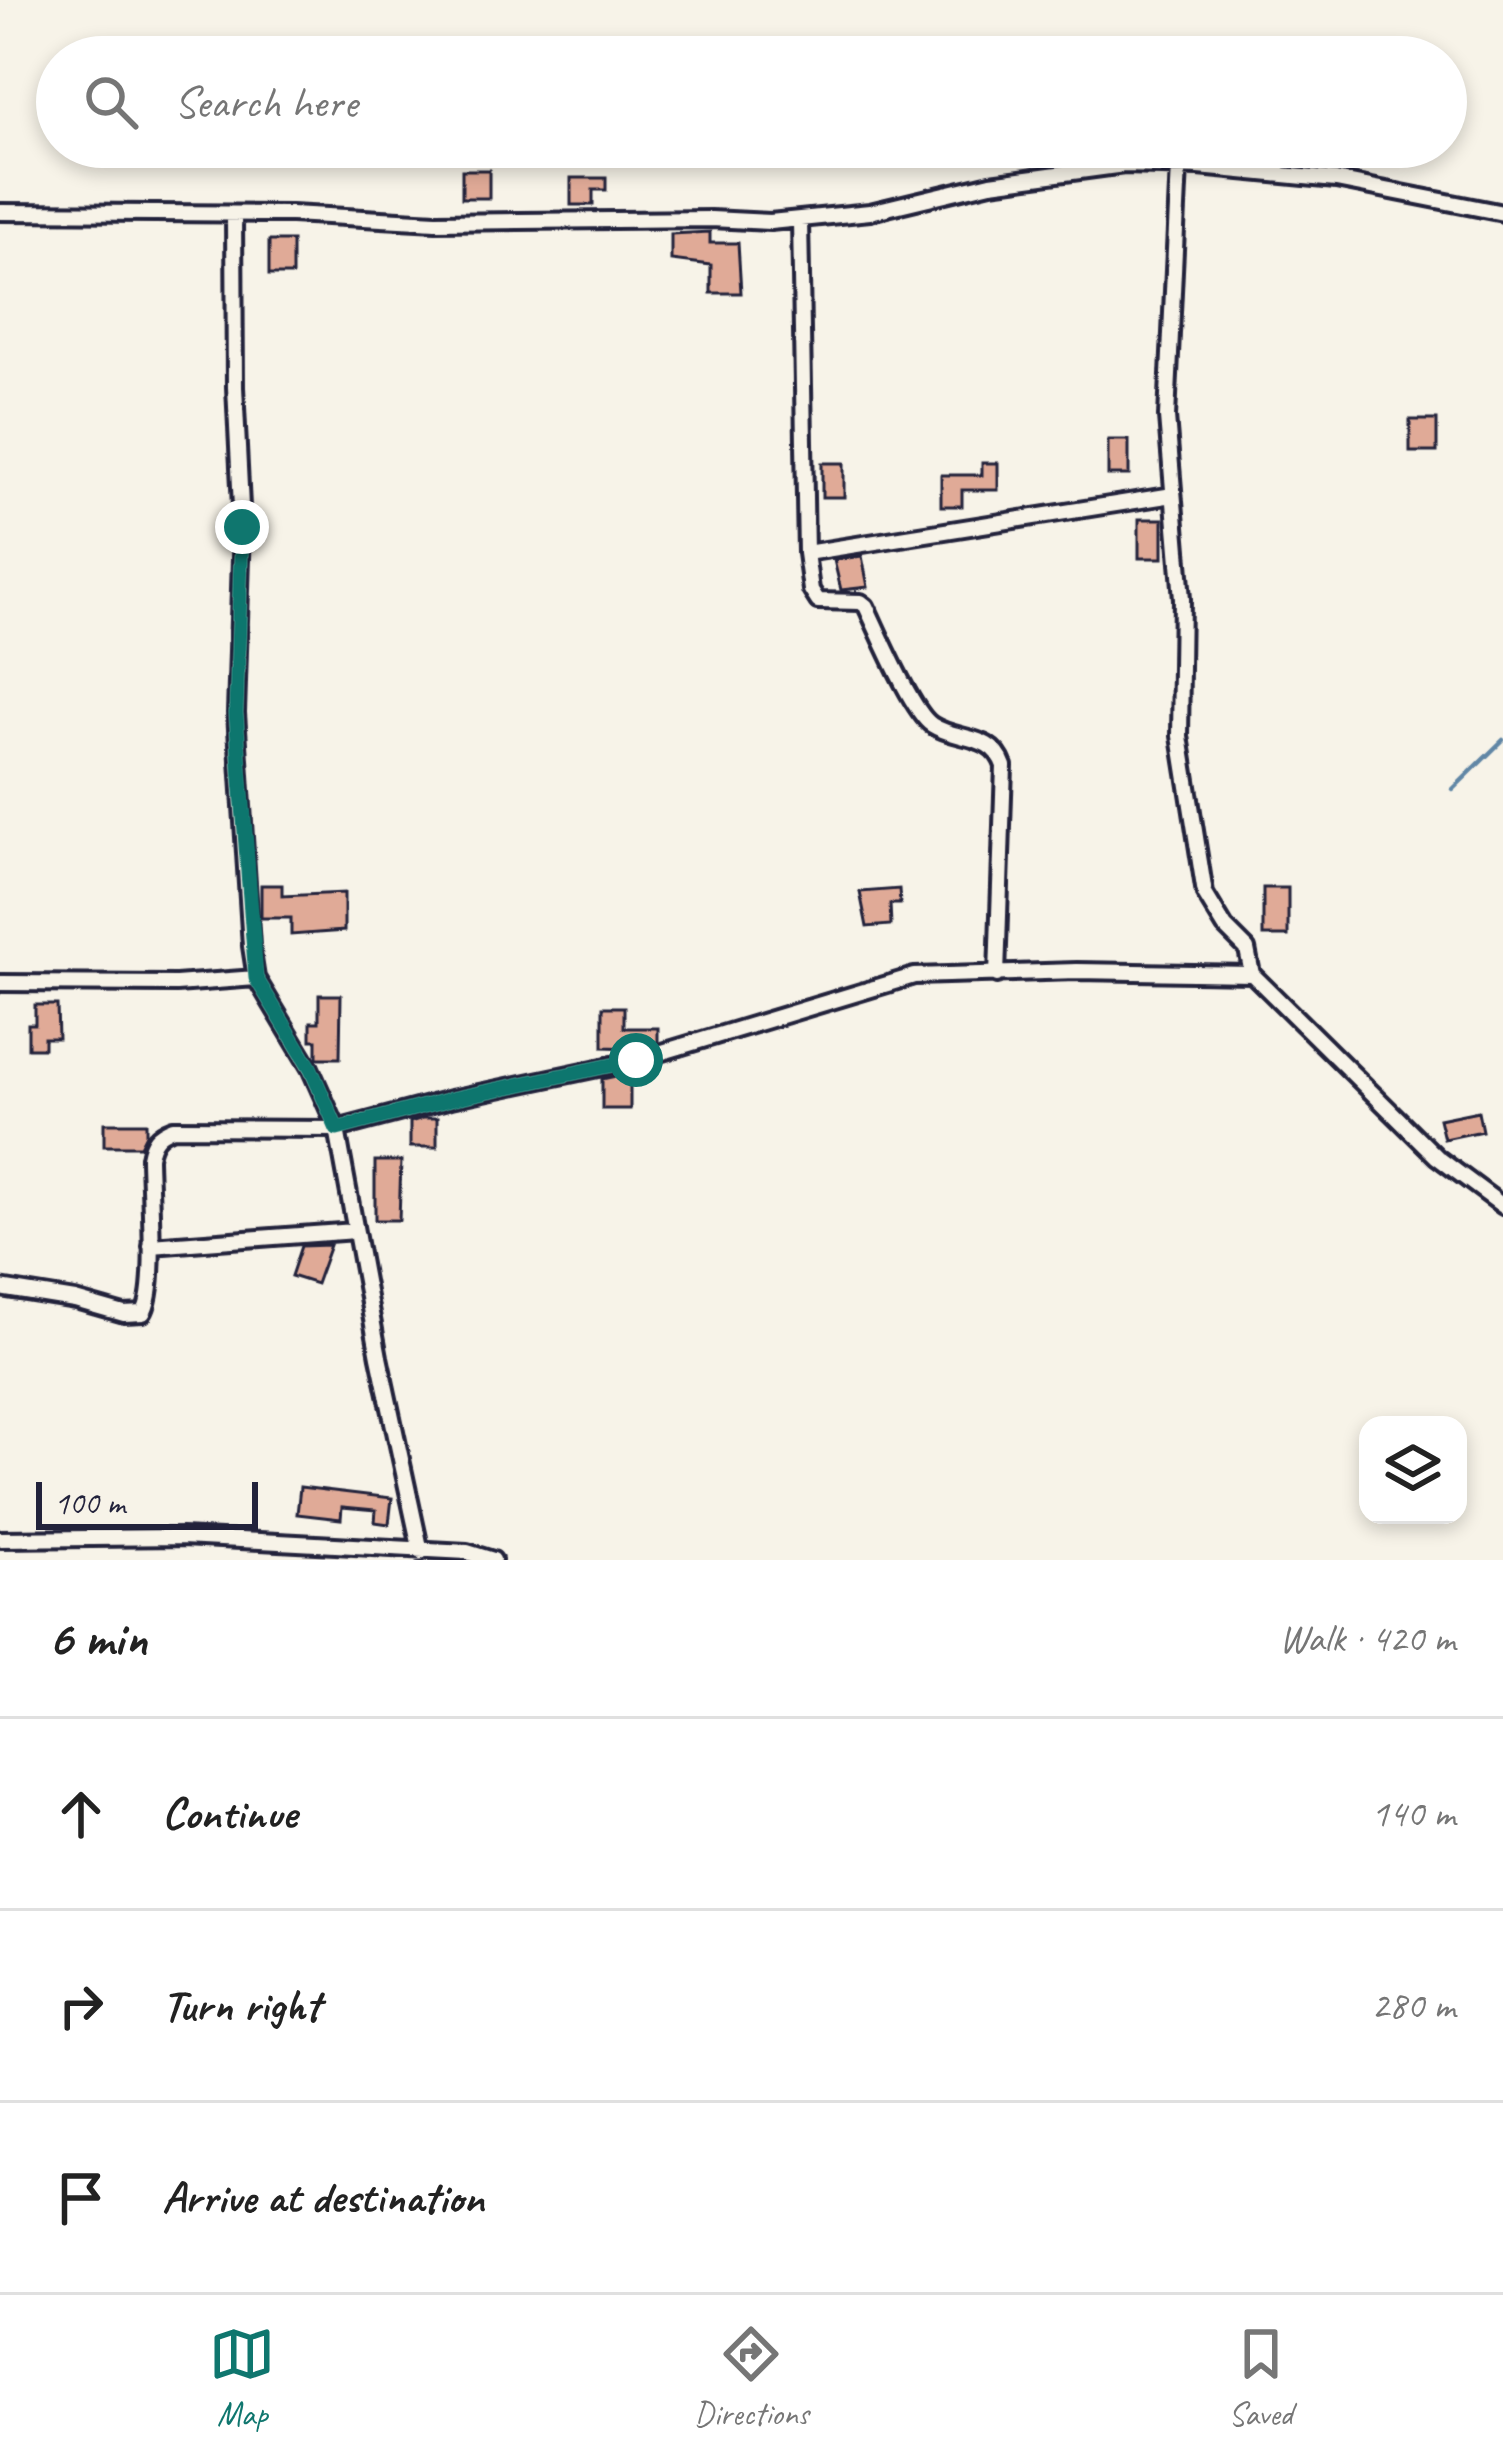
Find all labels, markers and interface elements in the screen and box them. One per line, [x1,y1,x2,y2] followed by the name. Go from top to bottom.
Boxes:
[36,36,1467,168] search box
[78,69,144,135] icon: search
[174,74,357,131] text: Search here
[215,500,269,554] route end
[609,1033,663,1087] route start
[1359,1416,1467,1524] map controls
[1359,1416,1467,1524] button: layers
[36,1476,258,1529] scale bar
[54,1482,125,1524] text: 100 m
[48,1606,147,1670] text: 6 min
[1279,1614,1455,1663] text: Walk · 420 m
[48,1781,114,1847] icon: ahead
[162,1785,296,1842] text: Continue
[1371,1789,1455,1838] text: 140 m
[48,1973,114,2039] icon: right
[162,1977,320,2034] text: Turn right
[1371,1981,1455,2030] text: 280 m
[48,2165,114,2231] icon: arrive
[162,2169,484,2226] text: Arrive at destination
[209,2321,275,2435] tab: Map
[694,2321,809,2435] tab: Directions
[1228,2321,1294,2435] tab: Saved

